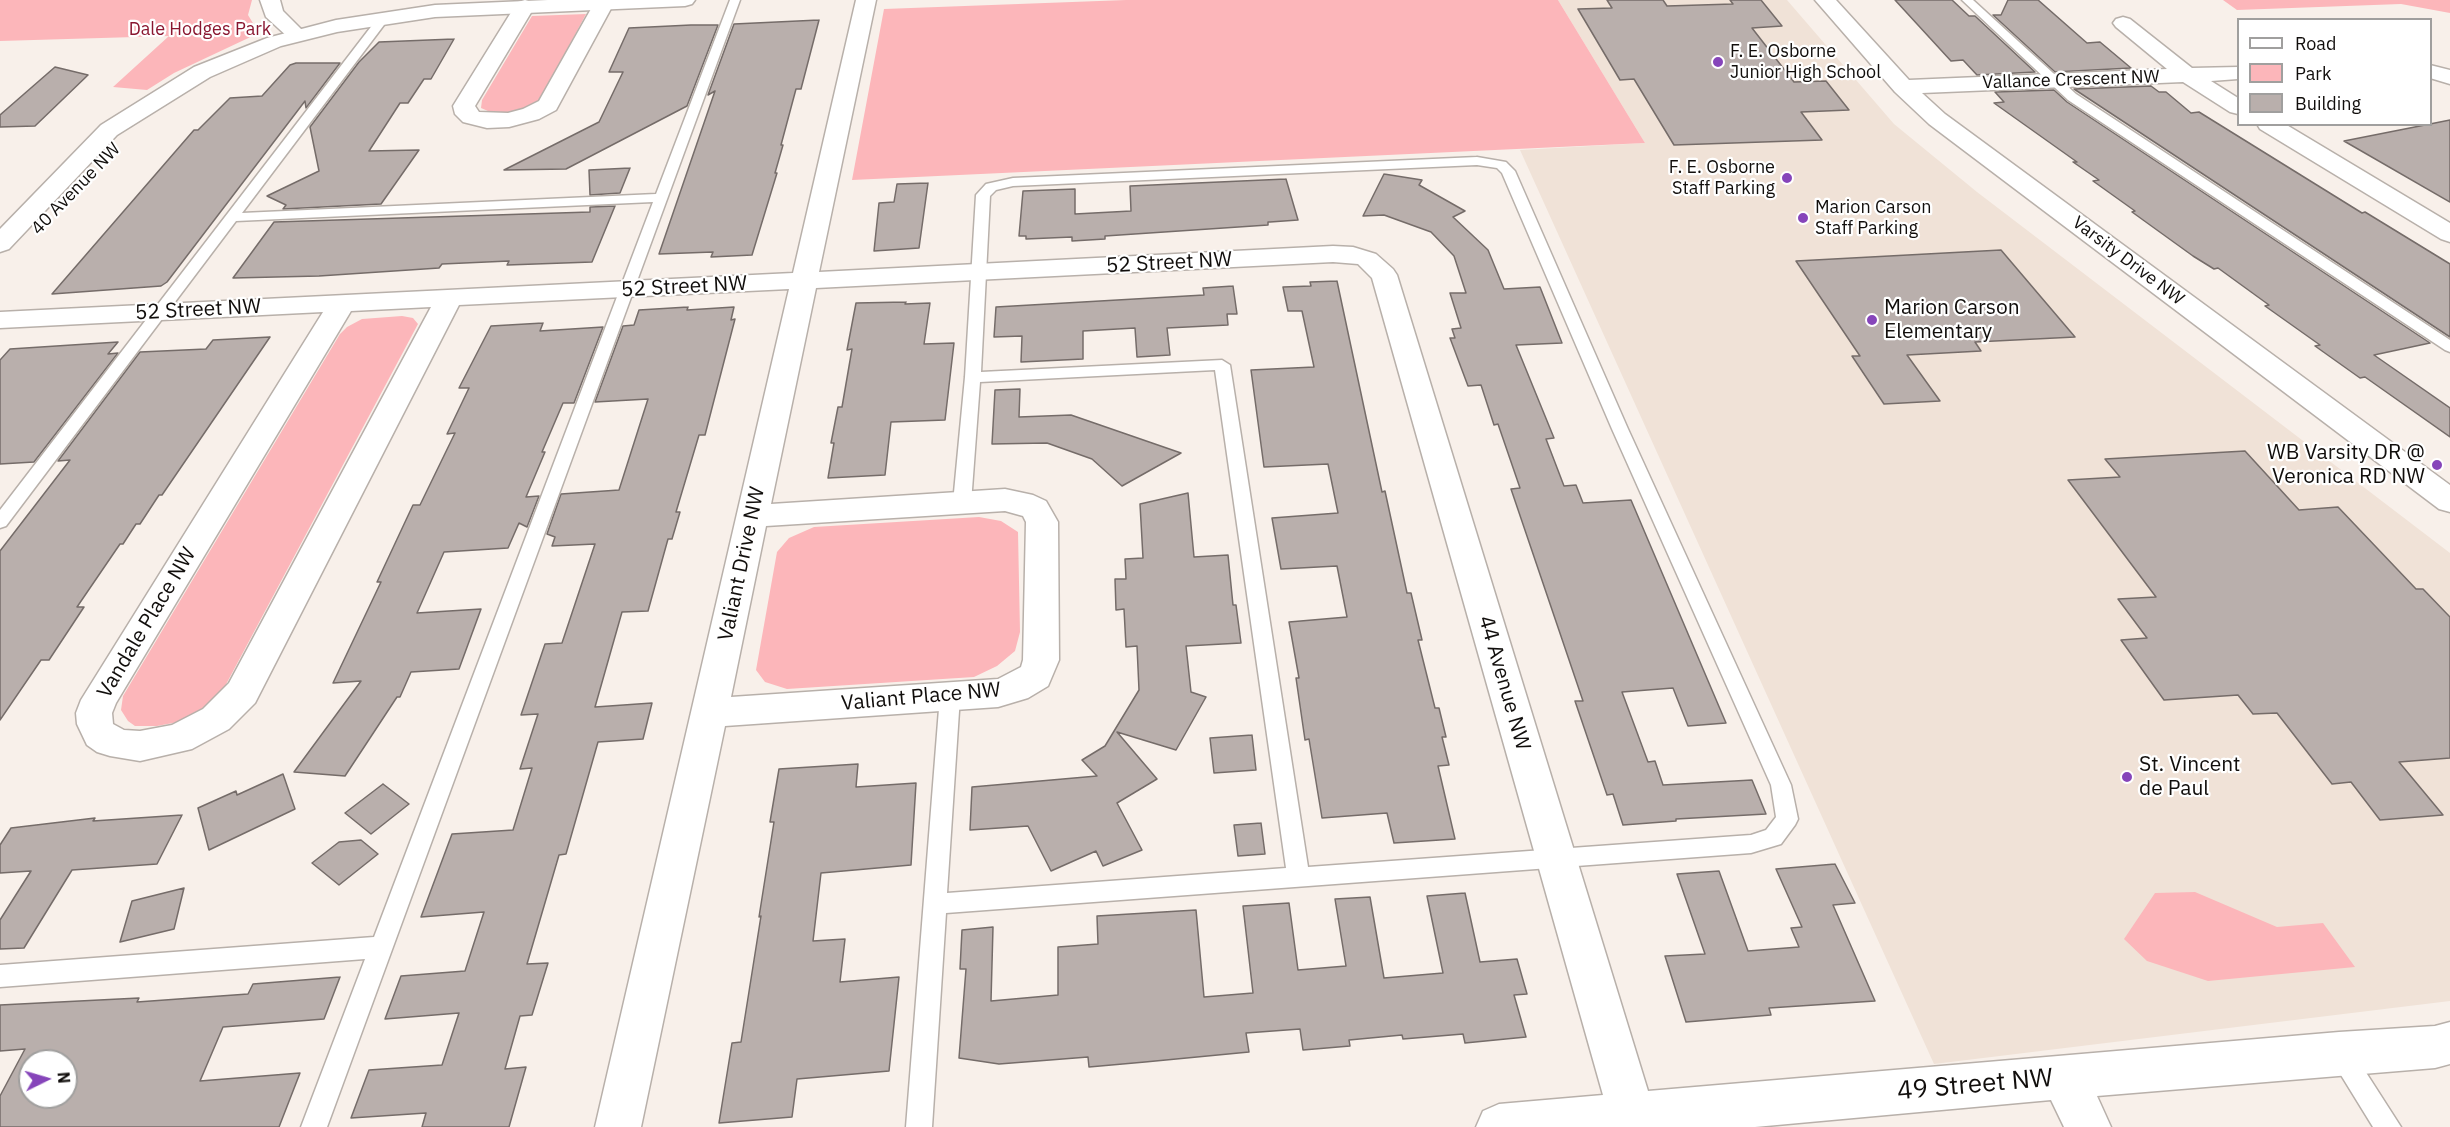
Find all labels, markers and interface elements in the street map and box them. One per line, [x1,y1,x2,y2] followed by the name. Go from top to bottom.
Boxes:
[2237,18,2432,126] legend
[129,19,271,41] park label: Dale Hodges Park
[2295,32,2336,55] text: Road
[1730,41,1881,84] place label: F. E. Osborne Junior High School
[1711,55,1725,69] marker: F. E. Osborne Junior High School
[2295,62,2331,85] text: Park
[1982,66,2160,94] street label: Vallance Crescent NW
[2295,92,2361,115] text: Building
[27,139,125,239] street label: 40 Avenue NW
[1669,157,1775,200] place label: F. E. Osborne Staff Parking
[1780,171,1794,185] marker: F. E. Osborne Staff Parking
[1815,197,1931,240] place label: Marion Carson Staff Parking
[1796,211,1810,225] marker: Marion Carson Staff Parking
[2068,212,2188,310] street label: Varsity Drive NW
[1105,247,1233,279] street label: 52 Street NW
[620,271,748,303] street label: 52 Street NW
[134,294,262,326] street label: 52 Street NW
[1884,295,2020,345] place label: Marion Carson Elementary
[1865,313,1879,327] marker: Marion Carson Elementary
[2267,440,2425,490] place label: WB Varsity DR @ Veronica RD NW
[2430,458,2444,472] marker: WB Varsity DR @ Veronica RD NW
[713,485,771,643] street label: Valiant Drive NW
[92,543,202,703] street label: Vandale Place NW
[1473,613,1535,753] street label: 44 Avenue NW
[840,677,1002,717] street label: Valiant Place NW
[2139,752,2240,802] place label: St. Vincent de Paul
[2120,770,2134,784] marker: St. Vincent de Paul
[18,1049,78,1109] north arrow
[1896,1063,2054,1107] street label: 49 Street NW
[53,1071,74,1084] text: N

